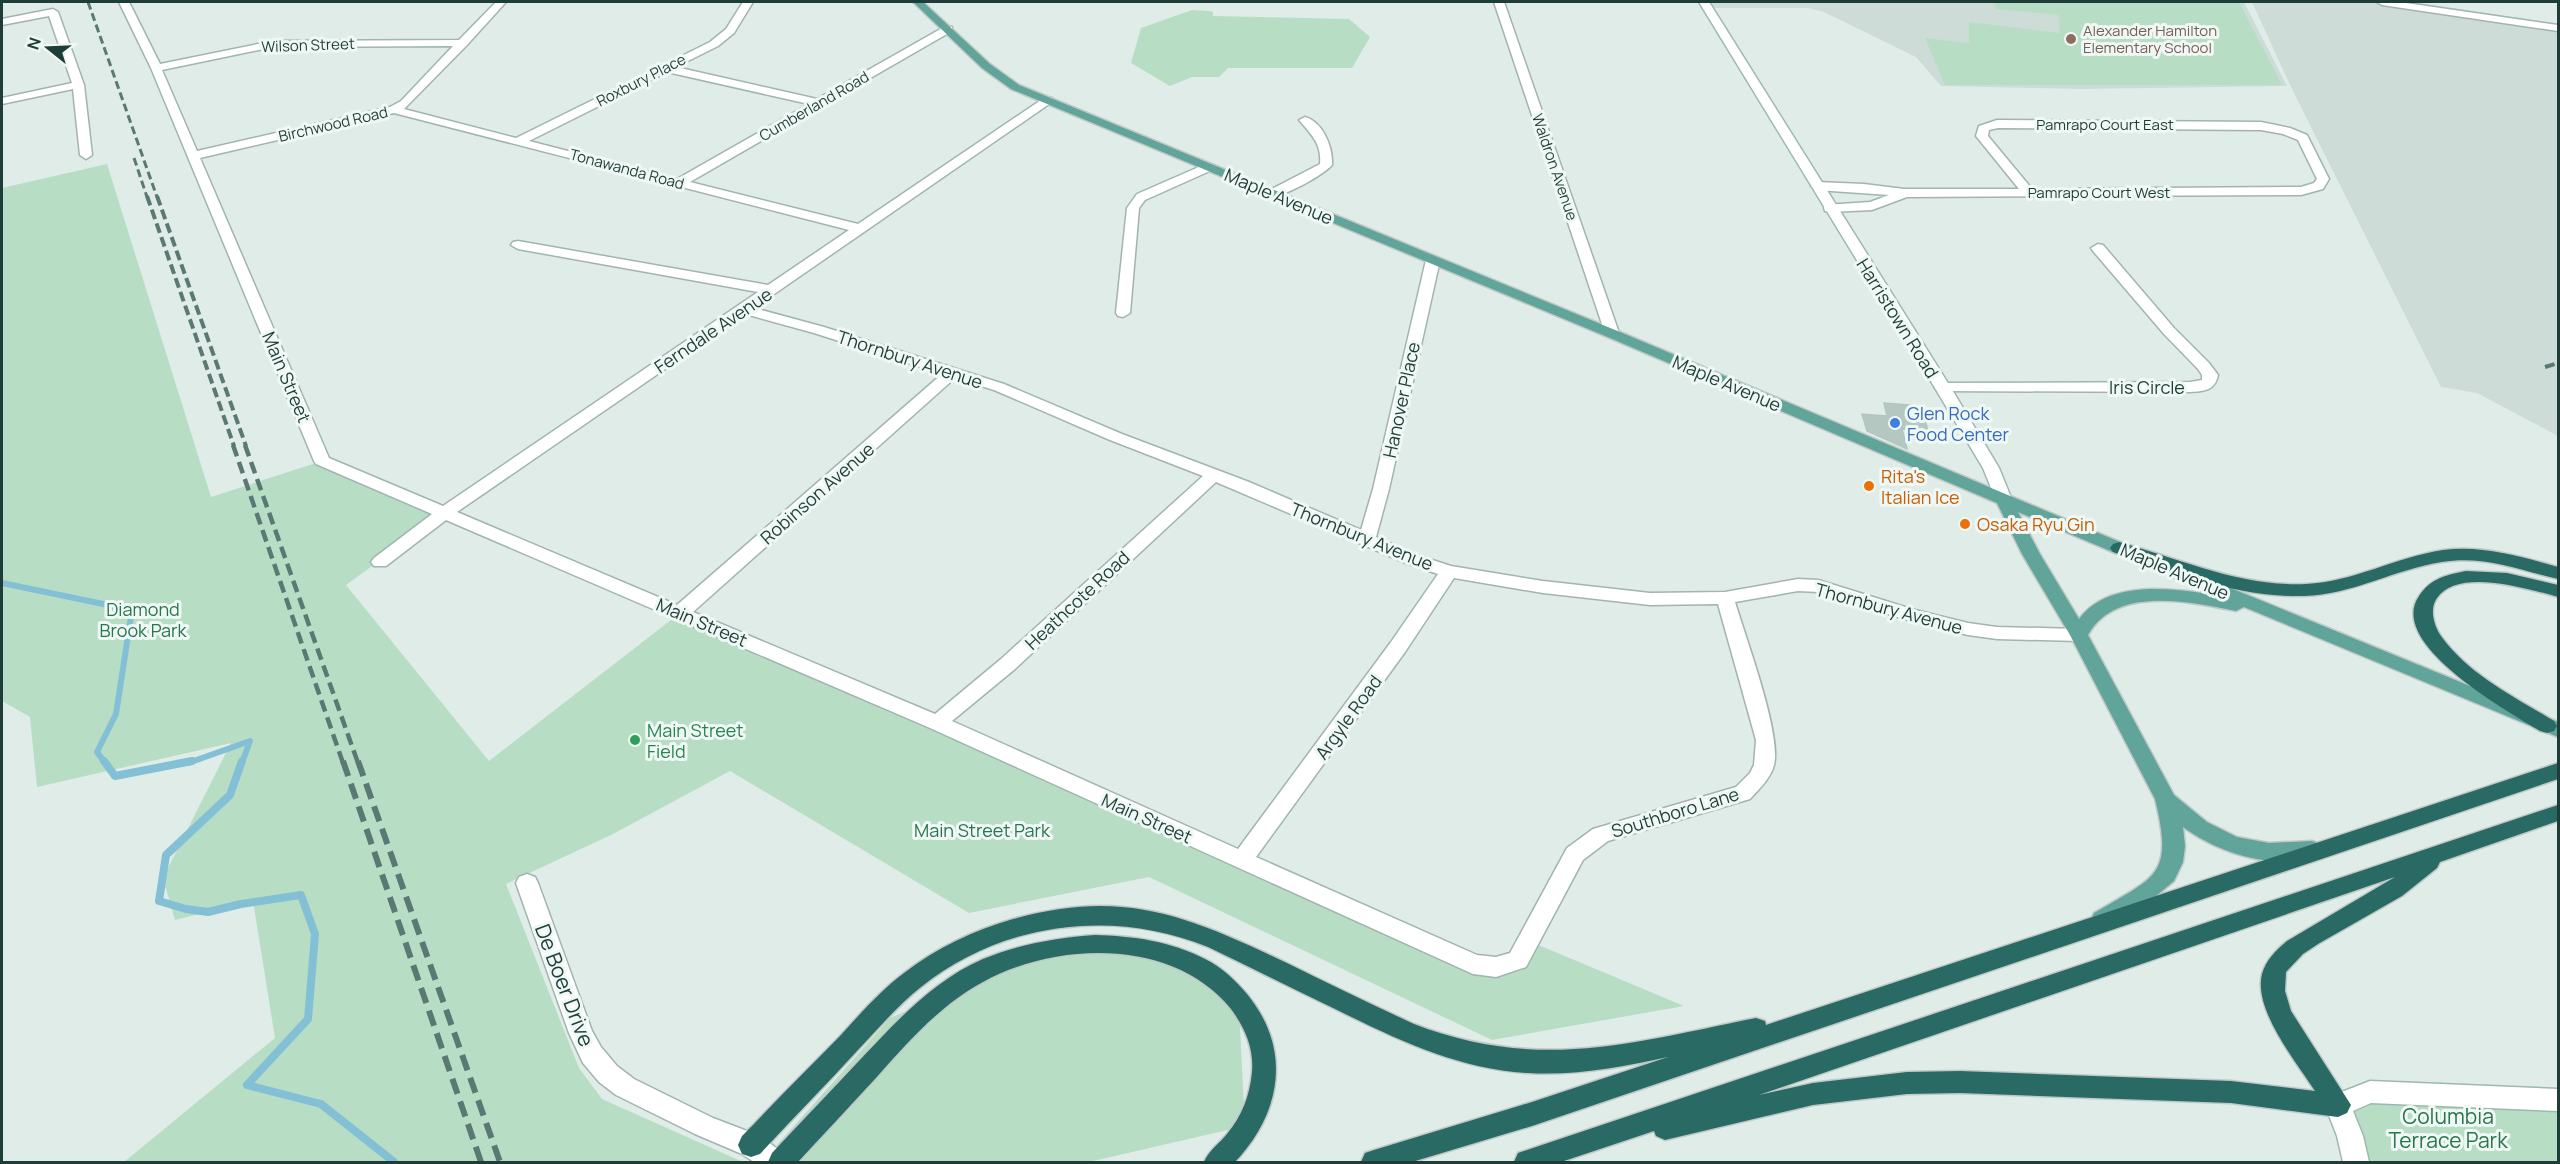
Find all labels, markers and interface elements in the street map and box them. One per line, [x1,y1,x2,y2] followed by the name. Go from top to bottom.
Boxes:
[18,18,78,78] north arrow
[2083,20,2217,58] place label: Alexander Hamilton Elementary School
[2064,32,2078,46] marker: Alexander Hamilton Elementary School
[261,33,355,57] street label: Wilson Street
[21,34,46,52] text: N
[593,48,690,112] street label: Roxbury Place
[755,66,873,146] street label: Cumberland Road
[276,101,390,147] street label: Birchwood Road
[1527,111,1583,223] street label: Waldron Avenue
[2036,114,2174,135] street label: Pamrapo Court East
[567,144,687,194] street label: Tonawanda Road
[1221,162,1337,230] street label: Maple Avenue
[2028,182,2170,203] street label: Pamrapo Court West
[1852,254,1944,382] street label: Harristown Road
[649,282,777,378] street label: Ferndale Avenue
[834,324,986,394] street label: Thornbury Avenue
[257,328,317,426] street label: Main Street
[1377,340,1425,460] street label: Hanover Place
[1669,349,1785,417] street label: Maple Avenue
[2109,375,2185,399] street label: Iris Circle
[1907,401,2010,446] place label: Glen Rock Food Center
[1888,416,1902,430] marker: Glen Rock Food Center
[755,437,879,549] street label: Robinson Avenue
[1881,464,1960,509] place label: Rita's Italian Ice
[1862,479,1876,493] marker: Rita's Italian Ice
[1287,496,1437,576] street label: Thornbury Avenue
[1977,512,2095,536] place label: Osaka Ryu Gin
[1958,517,1972,531] marker: Osaka Ryu Gin
[2117,537,2233,605] street label: Maple Avenue
[1020,545,1134,655] street label: Heathcote Road
[1813,577,1965,639] street label: Thornbury Avenue
[653,592,751,652] street label: Main Street
[99,597,188,642] park label: Diamond Brook Park
[1309,670,1387,764] street label: Argyle Road
[647,718,744,763] place label: Main Street Field
[628,733,642,747] marker: Main Street Field
[1608,781,1742,843] street label: Southboro Lane
[1098,787,1196,849] street label: Main Street
[914,818,1051,842] park label: Main Street Park
[529,920,601,1050] street label: De Boer Drive
[2388,1102,2508,1154] park label: Columbia Terrace Park

